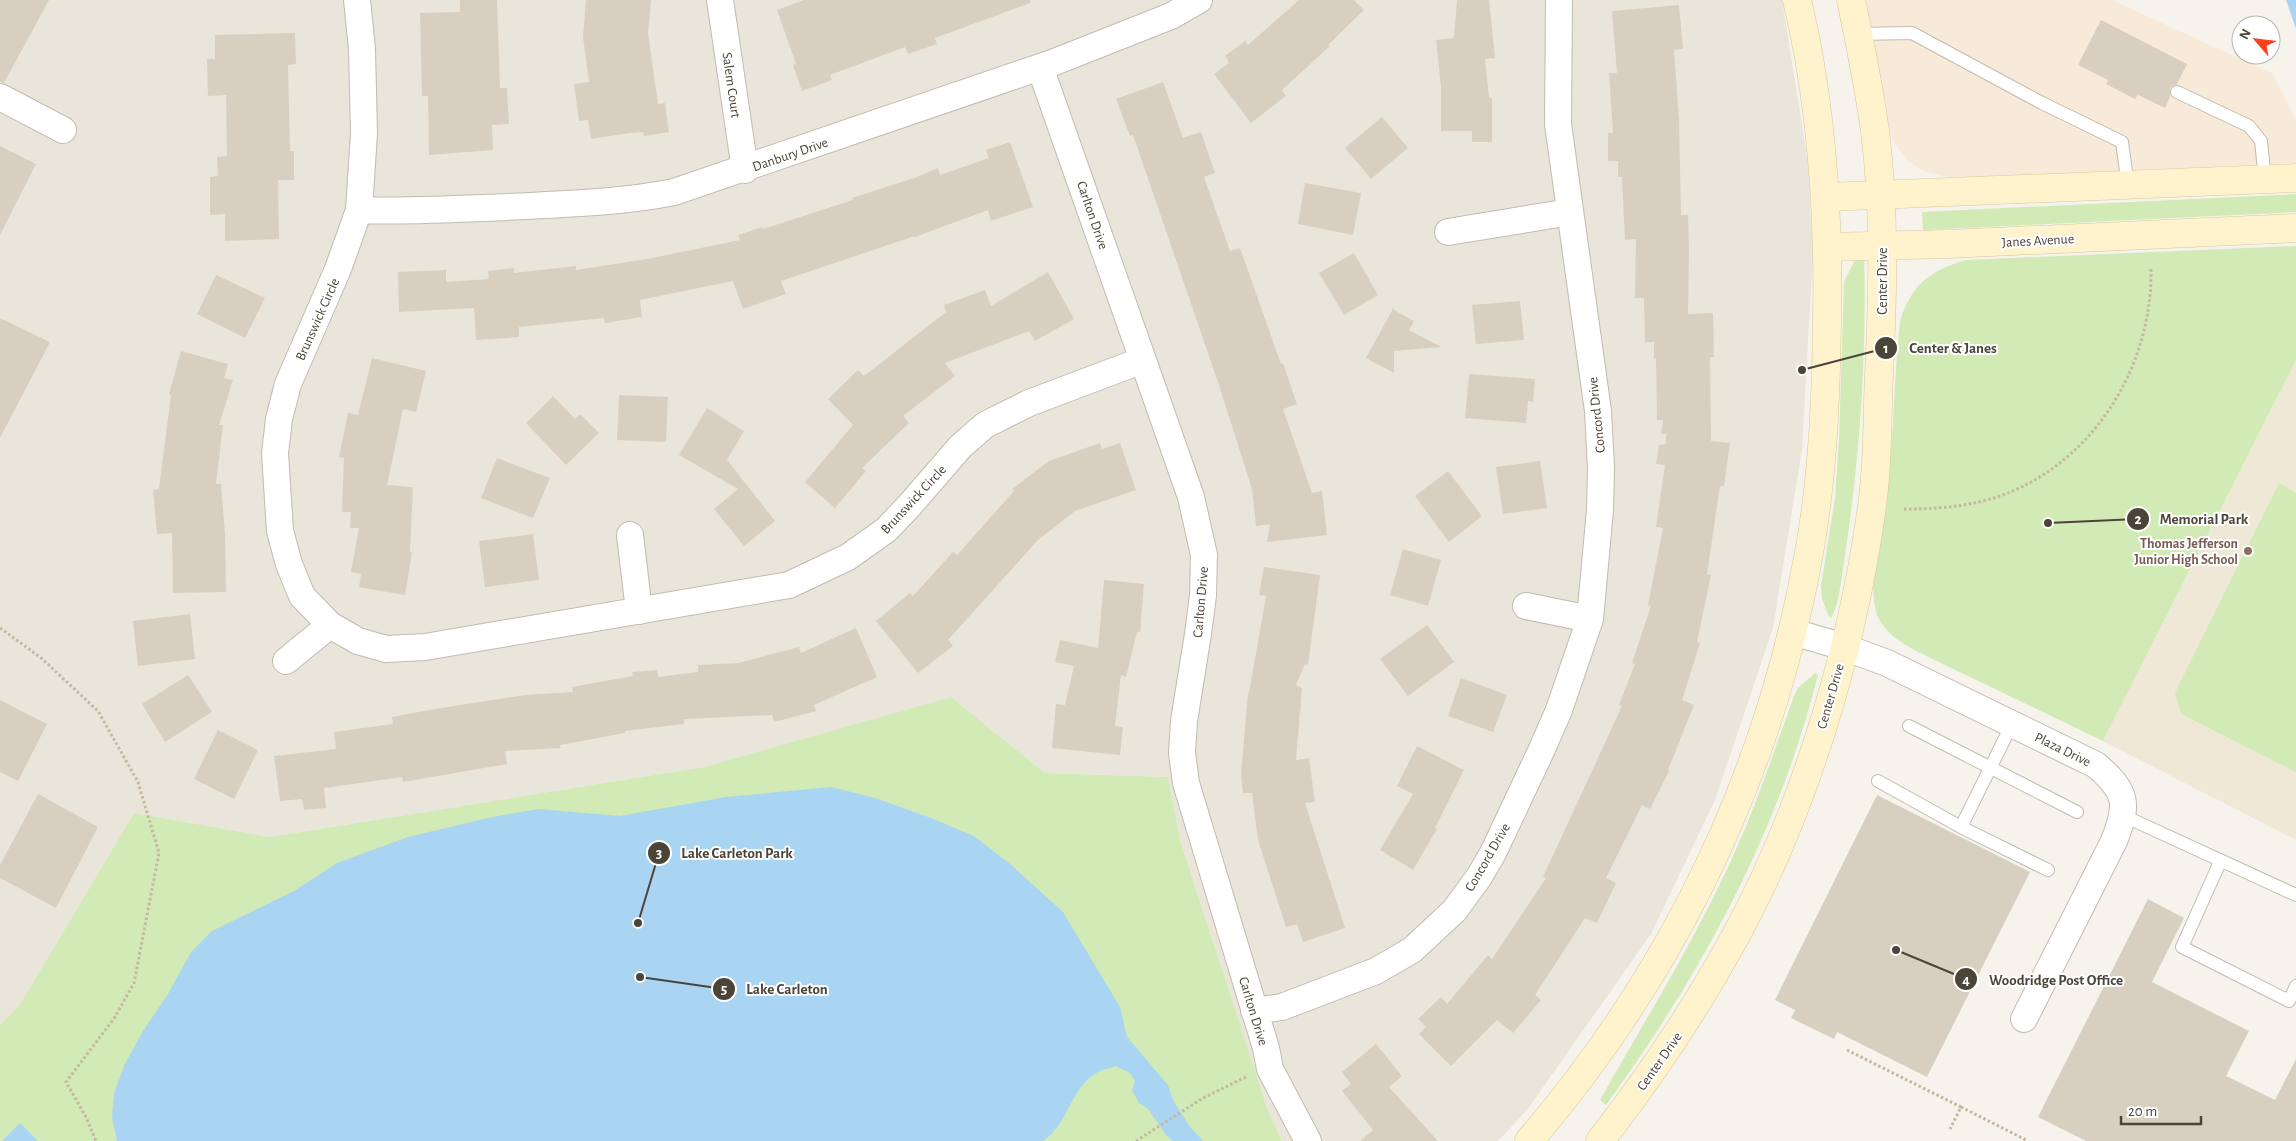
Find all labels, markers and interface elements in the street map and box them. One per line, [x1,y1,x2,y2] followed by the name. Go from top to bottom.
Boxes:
[2231,15,2281,65] north arrow
[2237,27,2254,42] text: N
[719,51,743,119] street label: Salem Court
[751,135,830,174] street label: Danbury Drive
[1074,179,1110,251] street label: Carlton Drive
[2002,232,2075,250] street label: Janes Avenue
[1876,247,1890,315] street label: Center Drive
[293,276,342,363] street label: Brunswick Circle
[1874,333,2006,363] callout: Center & Janes
[1883,341,1889,356] text: 1
[1909,341,1997,356] text: Center & Janes
[1586,376,1608,454] street label: Concord Drive
[878,462,949,537] street label: Brunswick Circle
[2125,504,2259,534] callout: Memorial Park
[2134,512,2142,527] text: 2
[2160,512,2249,527] text: Memorial Park
[2134,537,2238,567] place label: Thomas Jefferson Junior High School
[2242,545,2254,557] marker: Thomas Jefferson Junior High School
[1191,566,1211,638] street label: Carlton Drive
[1815,662,1847,731] street label: Center Drive
[2032,730,2093,770] street label: Plaza Drive
[1463,821,1513,894] street label: Concord Drive
[647,838,803,868] callout: Lake Carleton Park
[656,846,662,861] text: 3
[681,846,793,861] text: Lake Carleton Park
[1954,964,2133,994] callout: Woodridge Post Office
[1962,973,1970,988] text: 4
[1989,973,2123,988] text: Woodridge Post Office
[712,974,838,1004] callout: Lake Carleton
[1236,975,1270,1047] street label: Carlton Drive
[721,982,727,997] text: 5
[746,982,828,997] text: Lake Carleton
[1635,1030,1685,1093] street label: Center Drive
[2121,1094,2201,1126] scale bar
[2128,1104,2157,1119] text: 20 m

